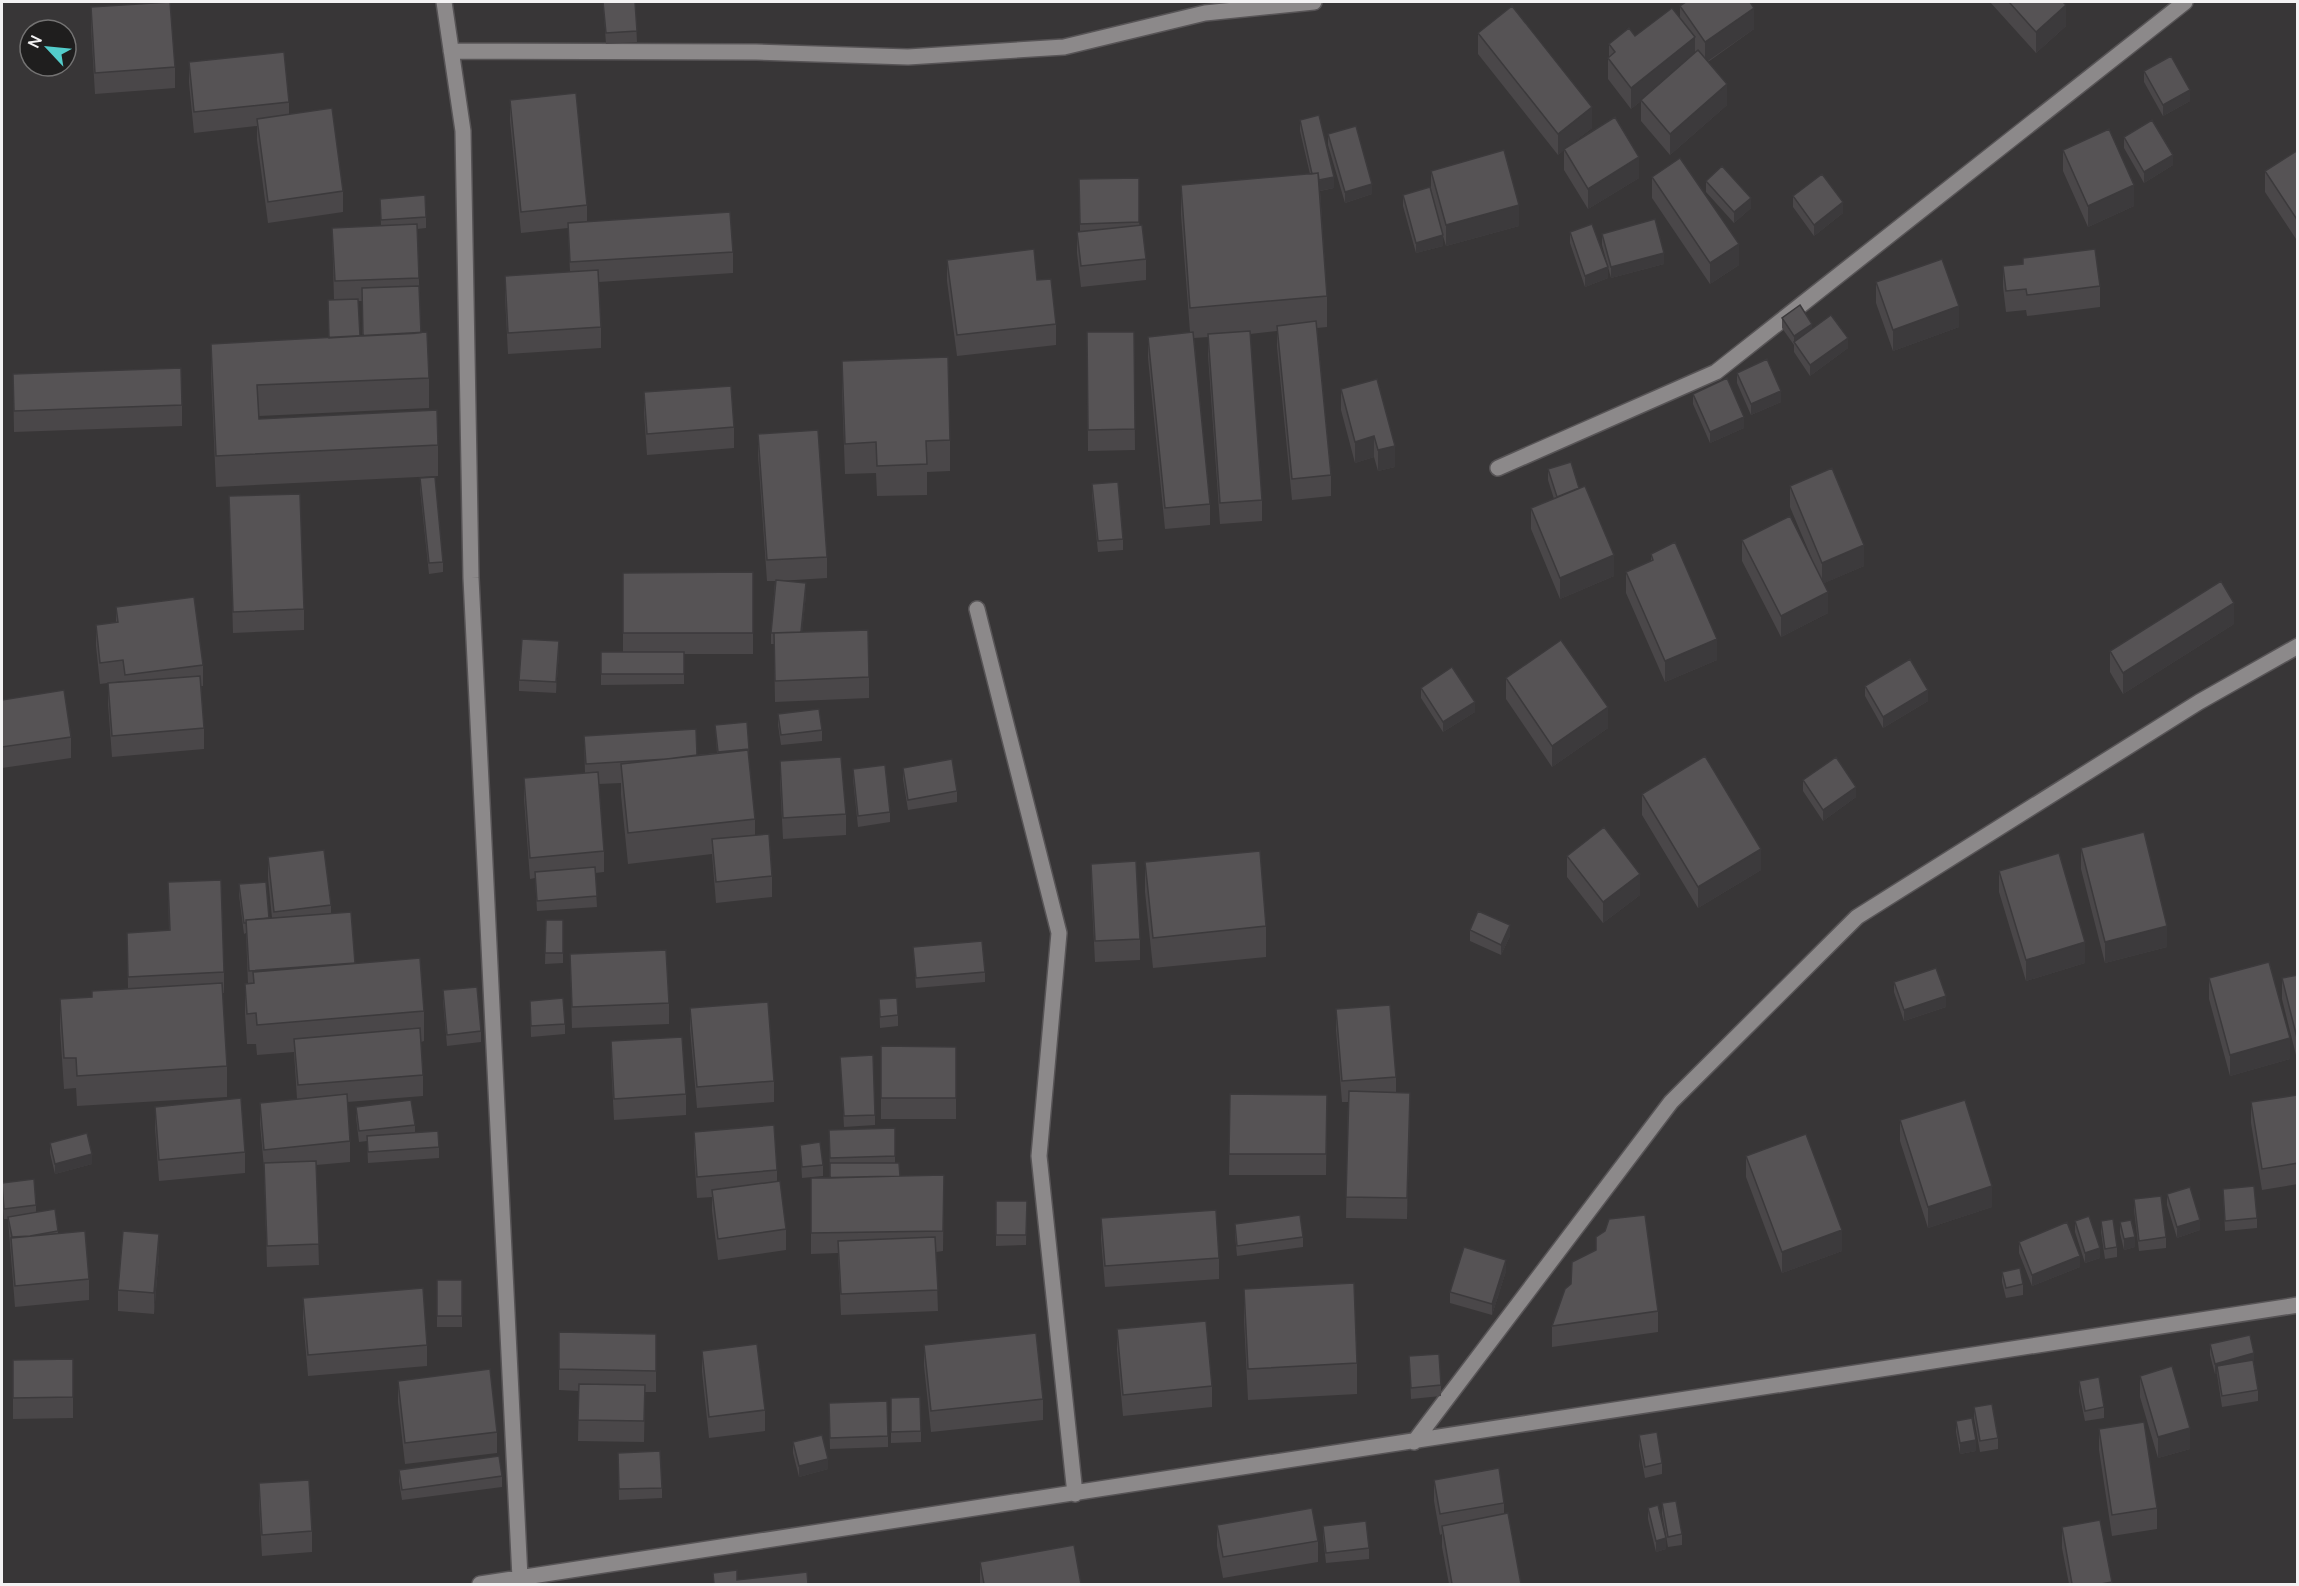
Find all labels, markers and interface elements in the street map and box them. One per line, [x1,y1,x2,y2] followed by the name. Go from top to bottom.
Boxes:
[18,18,78,78] north arrow
[22,31,47,51] text: N

